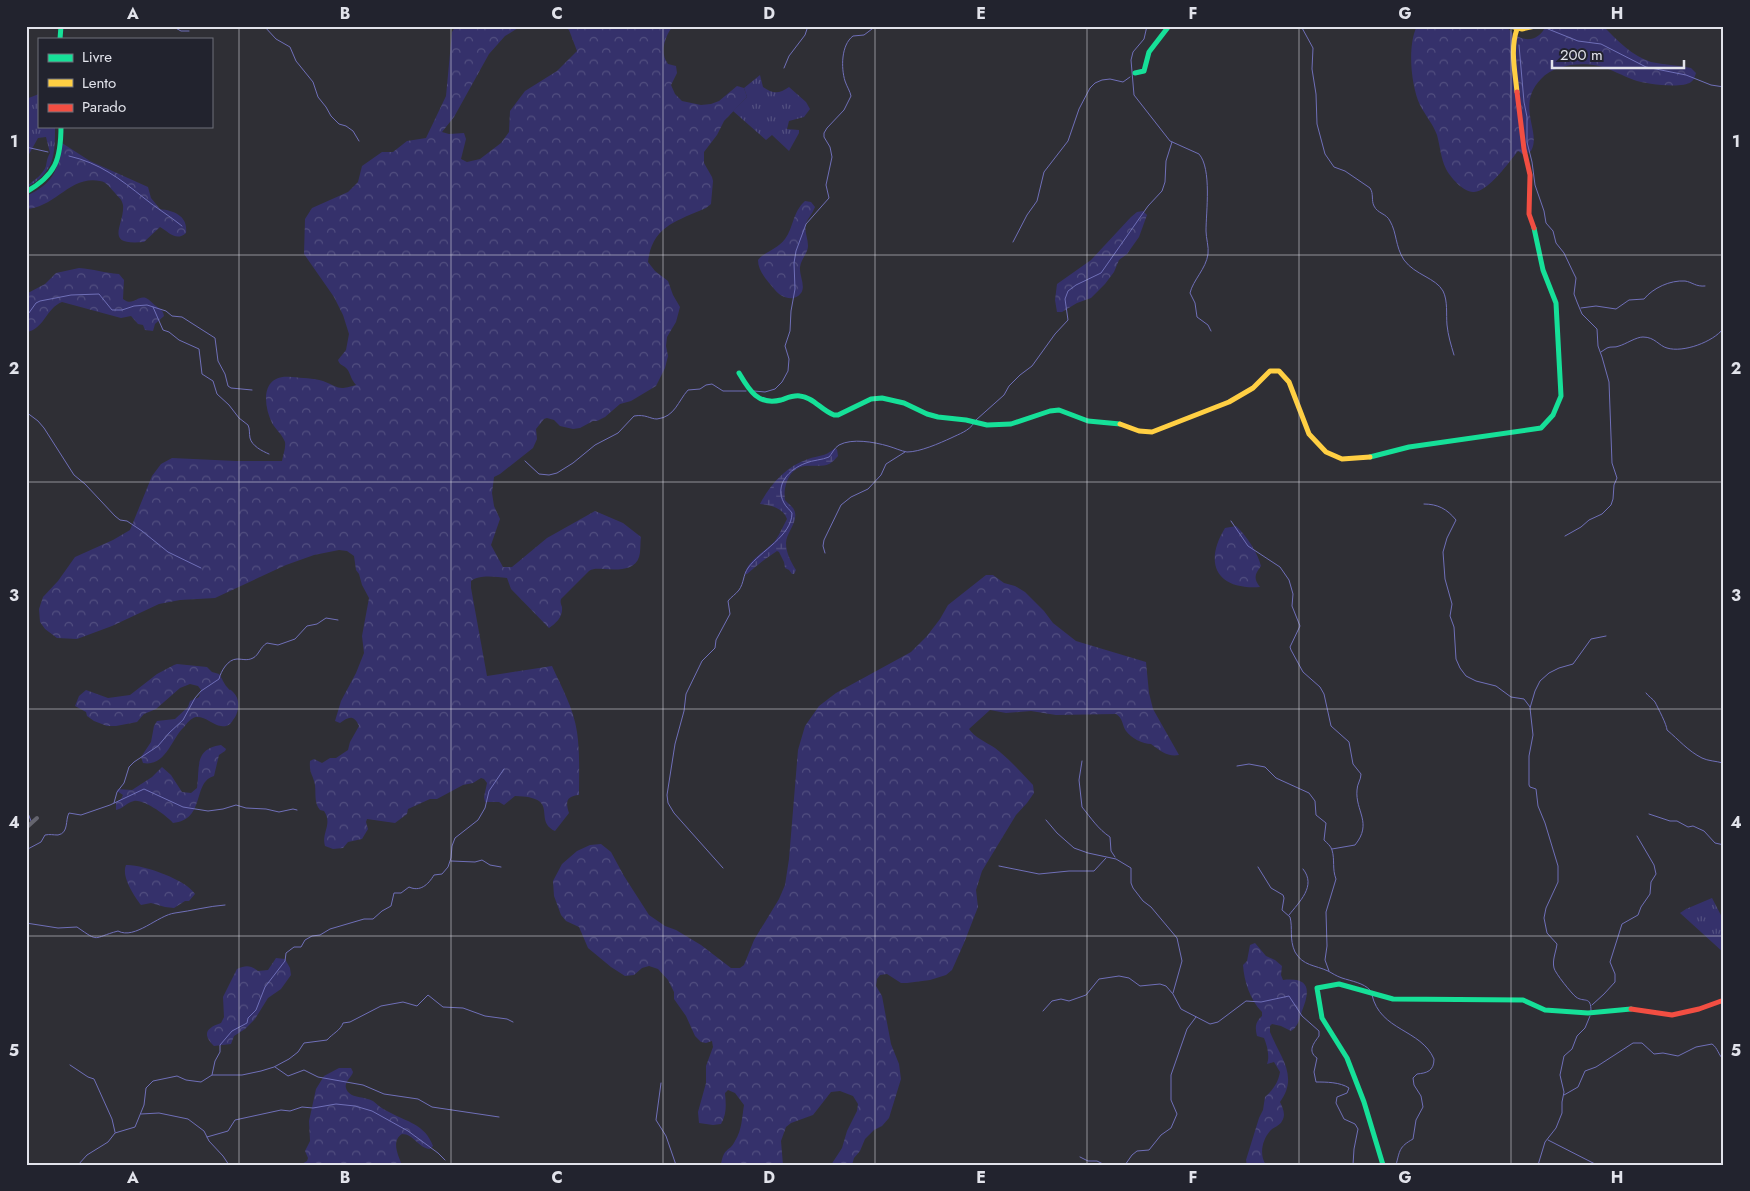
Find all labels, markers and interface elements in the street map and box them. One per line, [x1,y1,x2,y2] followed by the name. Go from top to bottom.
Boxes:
[126,2,139,25] text: A
[340,2,350,25] text: B
[551,2,563,25] text: C
[763,2,775,25] text: D
[976,2,986,25] text: E
[1189,2,1197,25] text: F
[1398,2,1412,25] text: G
[1611,2,1623,25] text: H
[38,38,212,128] legend
[1552,38,1685,70] scale bar
[1560,44,1603,66] text: 200 m
[82,46,112,68] text: Livre
[82,72,116,94] text: Lento
[82,96,126,118] text: Parado
[10,130,18,153] text: 1
[1732,130,1740,153] text: 1
[9,357,19,380] text: 2
[1731,357,1741,380] text: 2
[9,584,19,607] text: 3
[1731,584,1741,607] text: 3
[8,811,20,834] text: 4
[1730,811,1742,834] text: 4
[9,1039,19,1062] text: 5
[1731,1039,1741,1062] text: 5
[126,1166,139,1189] text: A
[340,1166,350,1189] text: B
[551,1166,563,1189] text: C
[763,1166,775,1189] text: D
[976,1166,986,1189] text: E
[1189,1166,1197,1189] text: F
[1398,1166,1412,1189] text: G
[1611,1166,1623,1189] text: H

